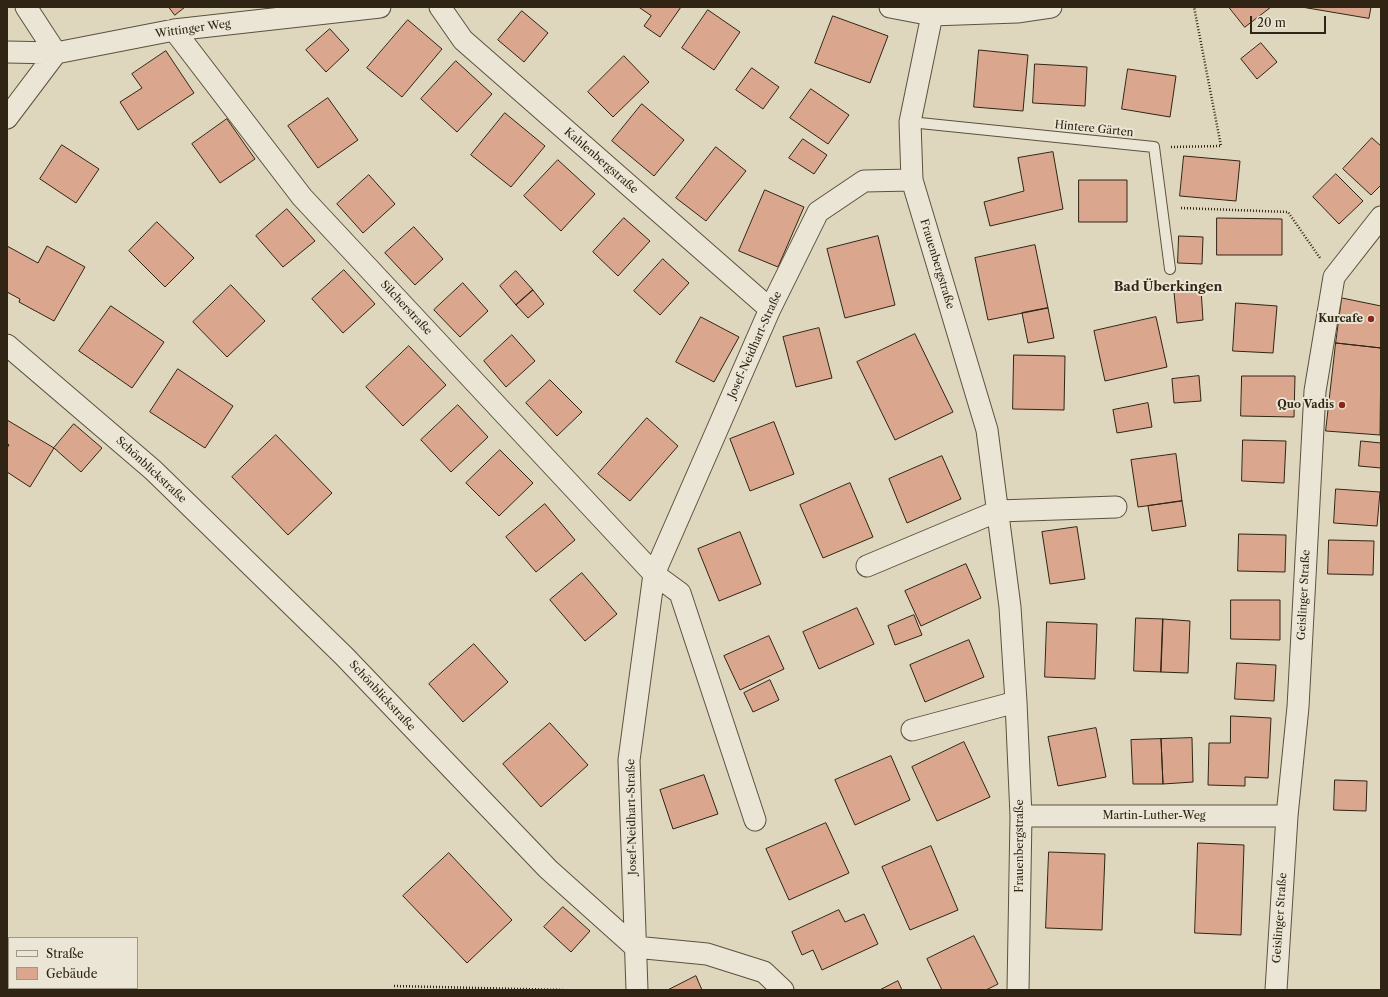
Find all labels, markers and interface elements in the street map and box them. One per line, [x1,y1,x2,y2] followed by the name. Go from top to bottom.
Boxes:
[1252,8,1328,34] scale bar
[1257,15,1286,30] text: 20 m
[154,17,232,41] street label: Wittinger Weg
[1054,118,1134,140] street label: Hintere Gärten
[561,125,641,197] street label: Kahlenbergstraße
[917,217,957,311] street label: Frauenbergstraße
[377,278,435,338] street label: Silcherstraße
[1114,279,1222,295] district label: Bad Überkingen
[725,289,785,401] street label: Josef-Neidhart-Straße
[1318,312,1363,326] place label: Kurcafe
[1366,314,1376,324] marker: Kurcafe
[1277,398,1334,412] place label: Quo Vadis
[1337,400,1347,410] marker: Quo Vadis
[113,434,189,506] street label: Schönblickstraße
[1295,549,1313,641] street label: Geislinger Straße
[346,658,418,734] street label: Schönblickstraße
[624,759,640,875] street label: Josef-Neidhart-Straße
[1013,799,1027,893] street label: Frauenbergstraße
[1102,809,1206,823] street label: Martin-Luther-Weg
[1270,872,1290,964] street label: Geislinger Straße
[8,937,138,989] legend
[46,946,84,961] text: Straße
[46,966,97,981] text: Gebäude

